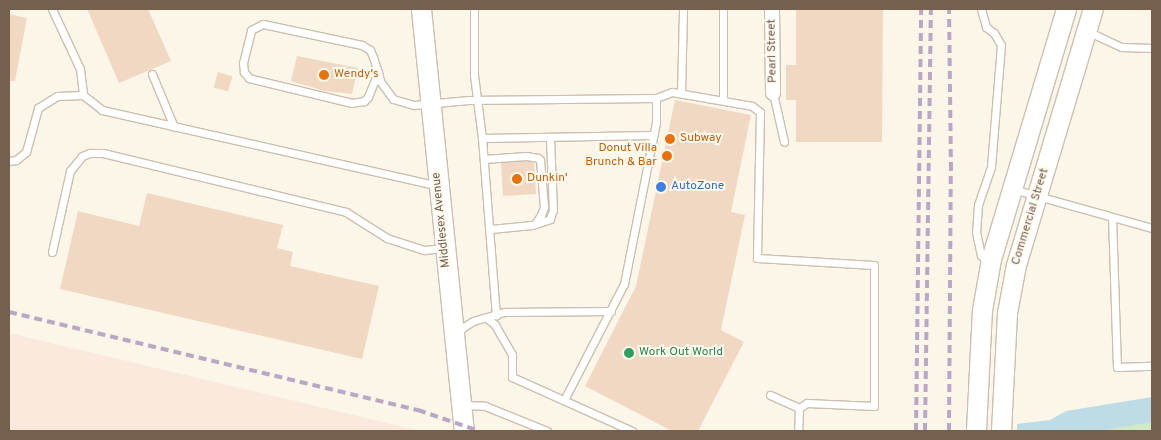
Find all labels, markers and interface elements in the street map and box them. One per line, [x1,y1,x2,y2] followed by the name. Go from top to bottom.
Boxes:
[765,19,781,83] street label: Pearl Street
[334,68,379,82] place label: Wendy's
[318,69,330,81] marker: Wendy's
[680,132,722,146] place label: Subway
[664,133,676,145] marker: Subway
[585,142,657,170] place label: Donut Villa Brunch & Bar
[661,150,673,162] marker: Donut Villa Brunch & Bar
[1009,167,1053,267] street label: Commercial Street
[430,171,454,269] street label: Middlesex Avenue
[527,172,568,186] place label: Dunkin'
[511,173,523,185] marker: Dunkin'
[671,180,724,194] place label: AutoZone
[655,181,667,193] marker: AutoZone
[639,346,723,360] place label: Work Out World
[623,347,635,359] marker: Work Out World

